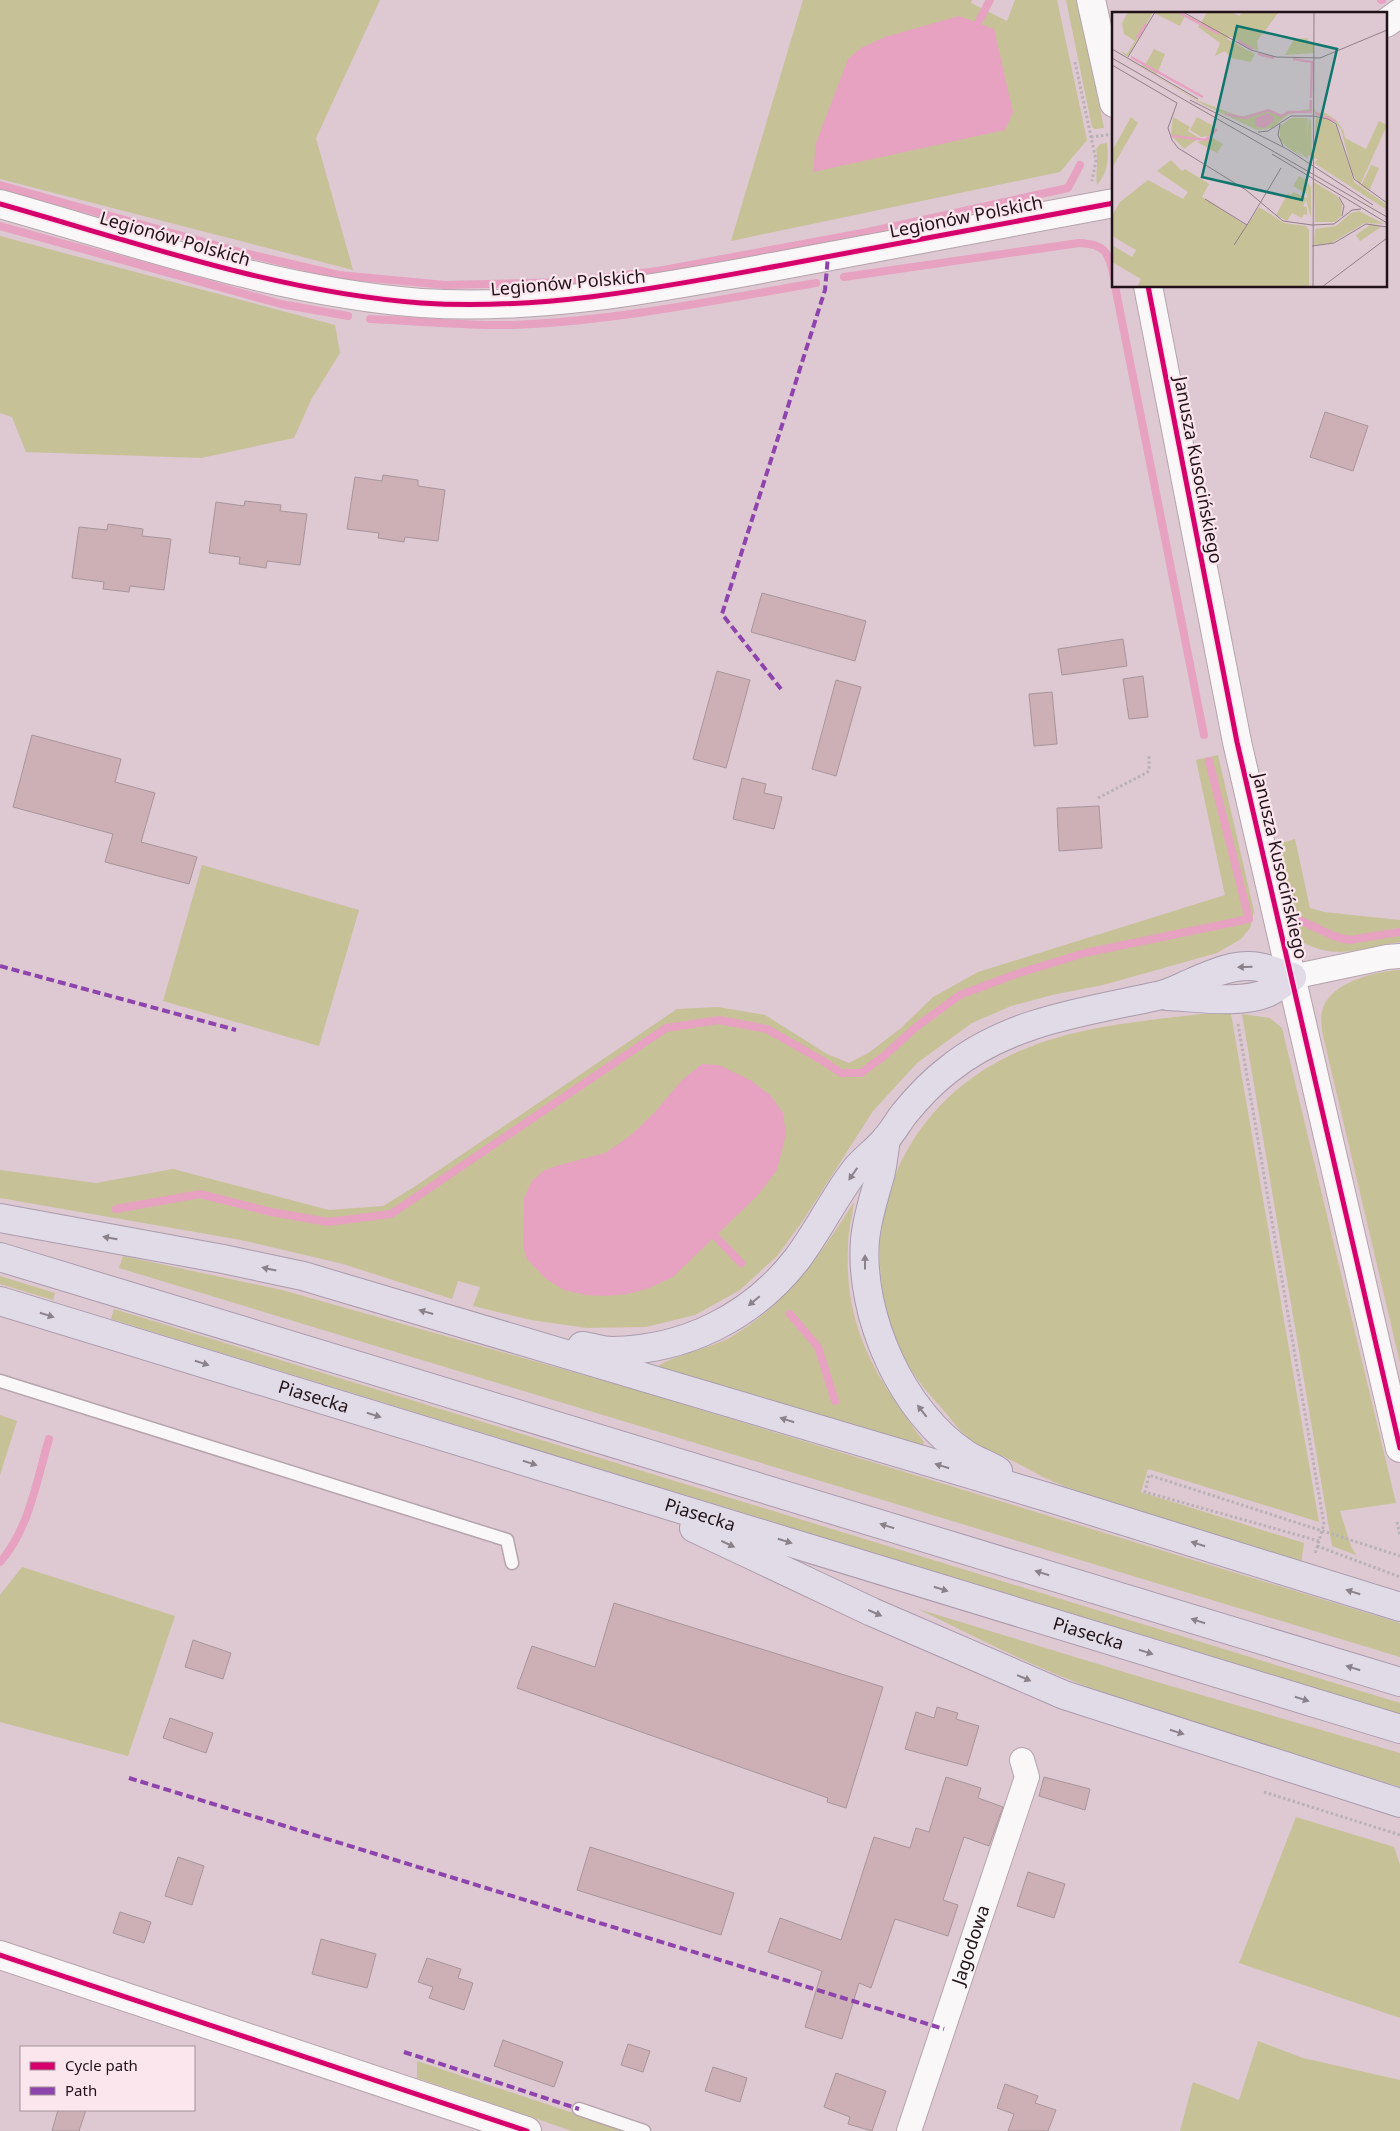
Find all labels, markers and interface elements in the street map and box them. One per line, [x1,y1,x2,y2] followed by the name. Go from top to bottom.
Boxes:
[1112,12,1388,288] inset map
[887,189,1045,243] street label: Legionów Polskich
[97,205,253,271] street label: Legionów Polskich
[489,263,647,301] street label: Legionów Polskich
[1169,372,1229,565] street label: Janusza Kusocińskiego
[1247,768,1314,961] street label: Janusza Kusocińskiego
[1236,964,1252,972] one-way arrow
[848,1167,858,1181] one-way arrow
[102,1234,117,1242] one-way arrow
[861,1254,869,1270] one-way arrow
[262,1265,277,1273] one-way arrow
[748,1296,761,1307] one-way arrow
[418,1308,433,1316] one-way arrow
[39,1312,54,1320] one-way arrow
[195,1359,210,1367] one-way arrow
[276,1374,352,1418] street label: Piasecka
[916,1405,927,1418] one-way arrow
[367,1412,382,1420] one-way arrow
[779,1415,794,1423] one-way arrow
[522,1460,537,1467] one-way arrow
[935,1462,950,1470] one-way arrow
[662,1492,739,1536] street label: Piasecka
[879,1522,894,1530] one-way arrow
[778,1538,793,1546] one-way arrow
[721,1540,735,1548] one-way arrow
[1191,1540,1206,1547] one-way arrow
[1035,1569,1050,1577] one-way arrow
[933,1586,948,1594] one-way arrow
[1346,1588,1361,1596] one-way arrow
[868,1609,882,1617] one-way arrow
[1050,1611,1127,1655] street label: Piasecka
[1190,1616,1205,1624] one-way arrow
[1139,1649,1154,1656] one-way arrow
[1346,1664,1361,1671] one-way arrow
[1017,1674,1031,1682] one-way arrow
[1294,1696,1309,1704] one-way arrow
[1170,1729,1185,1737] one-way arrow
[945,1902,995,1990] street label: Jagodowa
[20,2046,195,2111] legend
[65,2055,138,2075] text: Cycle path
[65,2080,97,2100] text: Path

